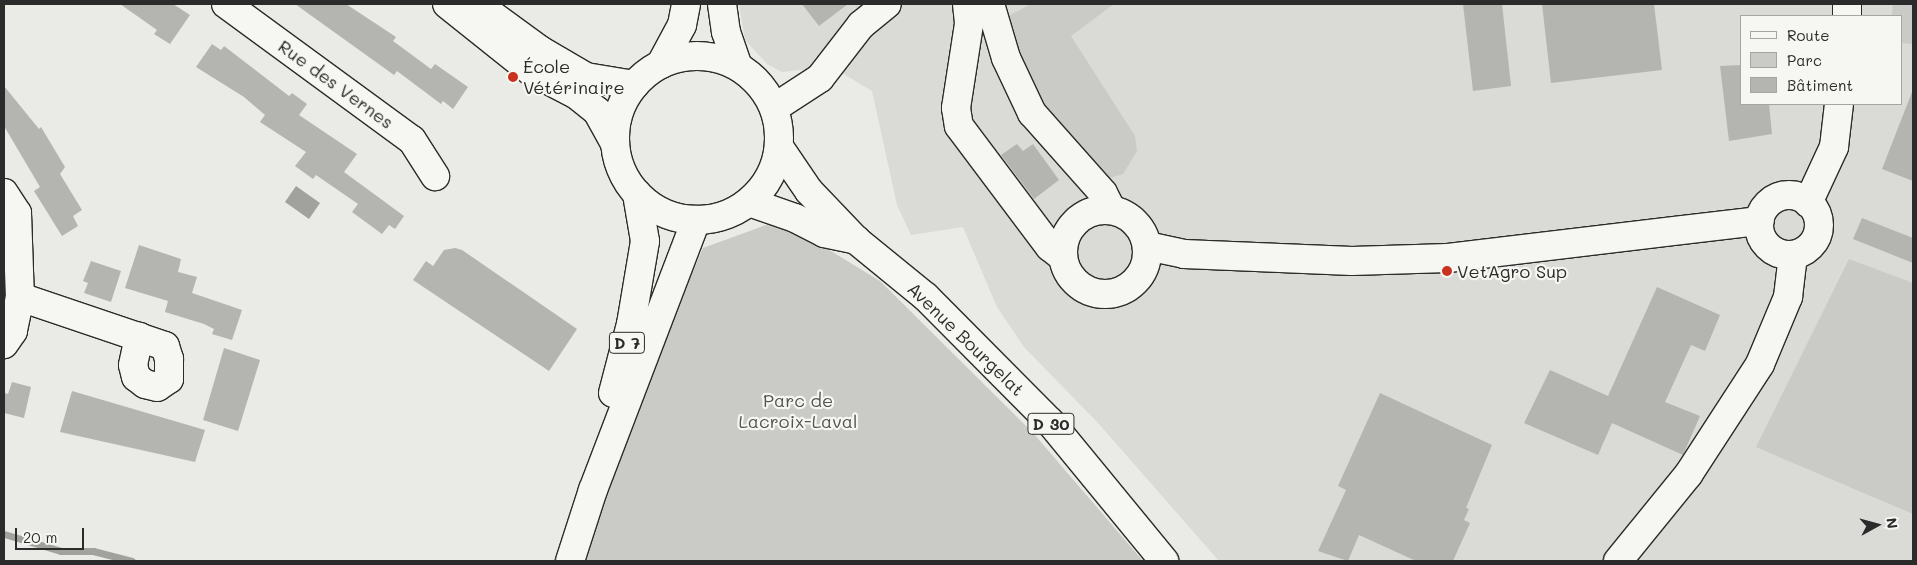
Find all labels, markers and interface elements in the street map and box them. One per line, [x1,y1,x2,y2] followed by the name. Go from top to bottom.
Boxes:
[1740,15,1902,105] legend
[1787,25,1830,45] text: Route
[274,35,398,133] street label: Rue des Vernes
[1787,50,1822,70] text: Parc
[523,56,625,98] place label: École Vétérinaire
[507,71,519,83] marker: École Vétérinaire
[1787,75,1853,95] text: Bâtiment
[1457,260,1567,282] place label: VetAgro Sup
[1441,265,1453,277] marker: VetAgro Sup
[903,278,1029,400] street label: Avenue Bourgelat
[608,329,646,356] road number: D 7
[738,390,858,432] park label: Parc de Lacroix-Laval
[1027,410,1075,438] road number: D 30
[1852,500,1902,550] north arrow
[1882,517,1902,530] text: N
[18,518,86,550] scale bar
[23,527,57,547] text: 20 m

